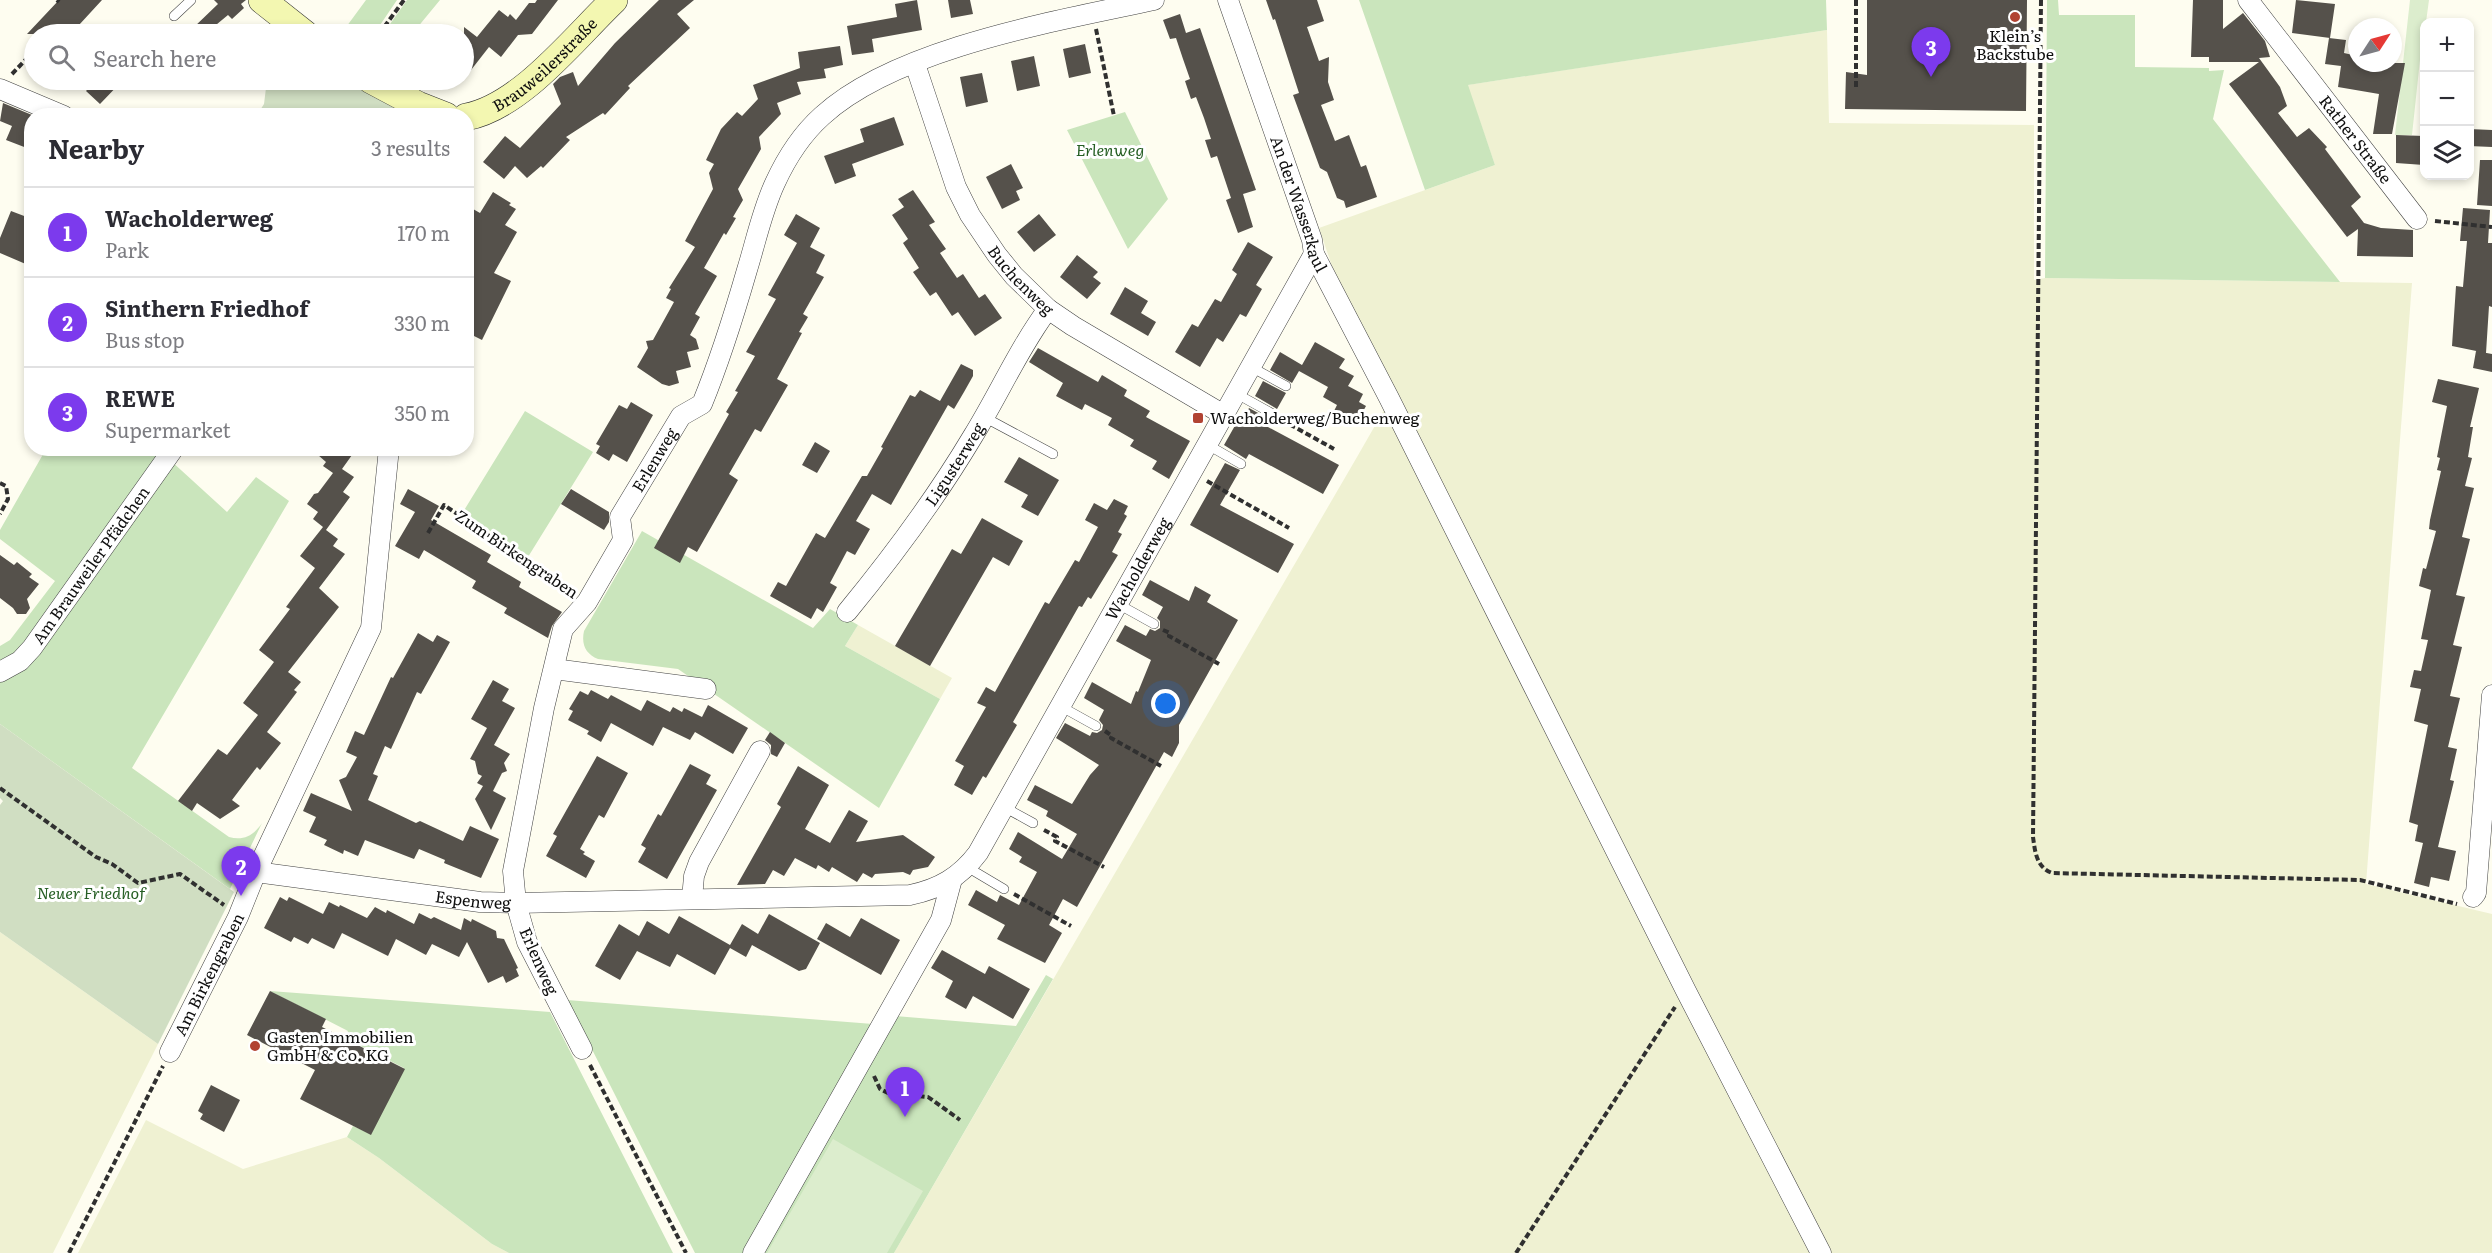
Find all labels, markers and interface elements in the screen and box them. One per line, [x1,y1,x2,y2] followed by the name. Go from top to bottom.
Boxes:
[2008,10,2022,24] marker: Klein’s Backstube
[487,11,602,117] street label: Brauweilerstraße
[2348,18,2402,72] north arrow
[2420,18,2474,180] map controls
[2420,18,2474,72] button: +
[1976,23,2054,65] place label: Klein’s Backstube
[24,24,474,90] search box
[1912,28,1950,77] pin: 3
[45,41,78,74] icon: search
[93,41,216,74] text: Search here
[2420,72,2474,126] button: −
[2314,89,2398,188] street label: Rather Straße
[2420,126,2474,180] button: layers
[48,128,144,167] text: Nearby
[371,132,450,162] text: 3 results
[1265,132,1334,276] street label: An der Wasserkaul
[1076,137,1144,161] park label: Erlenweg
[105,201,273,234] text: Wacholderweg
[63,217,72,247] text: 1
[397,217,450,247] text: 170 m
[105,234,149,264] text: Park
[983,240,1060,320] street label: Buchenweg
[105,291,309,324] text: Sinthern Friedhof
[62,307,73,337] text: 2
[394,307,450,337] text: 330 m
[105,324,185,354] text: Bus stop
[105,381,175,414] text: REWE
[62,397,73,427] text: 3
[394,397,450,427] text: 350 m
[1210,405,1419,429] place label: Wacholderweg/Buchenweg
[1191,411,1205,425] marker: Wacholderweg/Buchenweg
[105,414,231,444] text: Supermarket
[918,418,990,510] street label: Ligusterweg
[625,422,683,496] street label: Erlenweg
[25,480,155,649] street label: Am Brauweiler Pfädchen
[451,503,584,604] street label: Zum Birkengraben
[1098,512,1175,624] street label: Wacholderweg
[1151,689,1180,718] your location
[222,846,260,896] pin: 2
[37,880,147,904] park label: Neuer Friedhof
[434,883,512,914] street label: Espenweg
[167,908,249,1039] street label: Am Birkengraben
[514,923,565,998] street label: Erlenweg
[267,1024,414,1066] place label: Gasten Immobilien GmbH & Co. KG
[248,1039,262,1053] marker: Gasten Immobilien GmbH & Co. KG
[886,1068,924,1117] pin: 1

